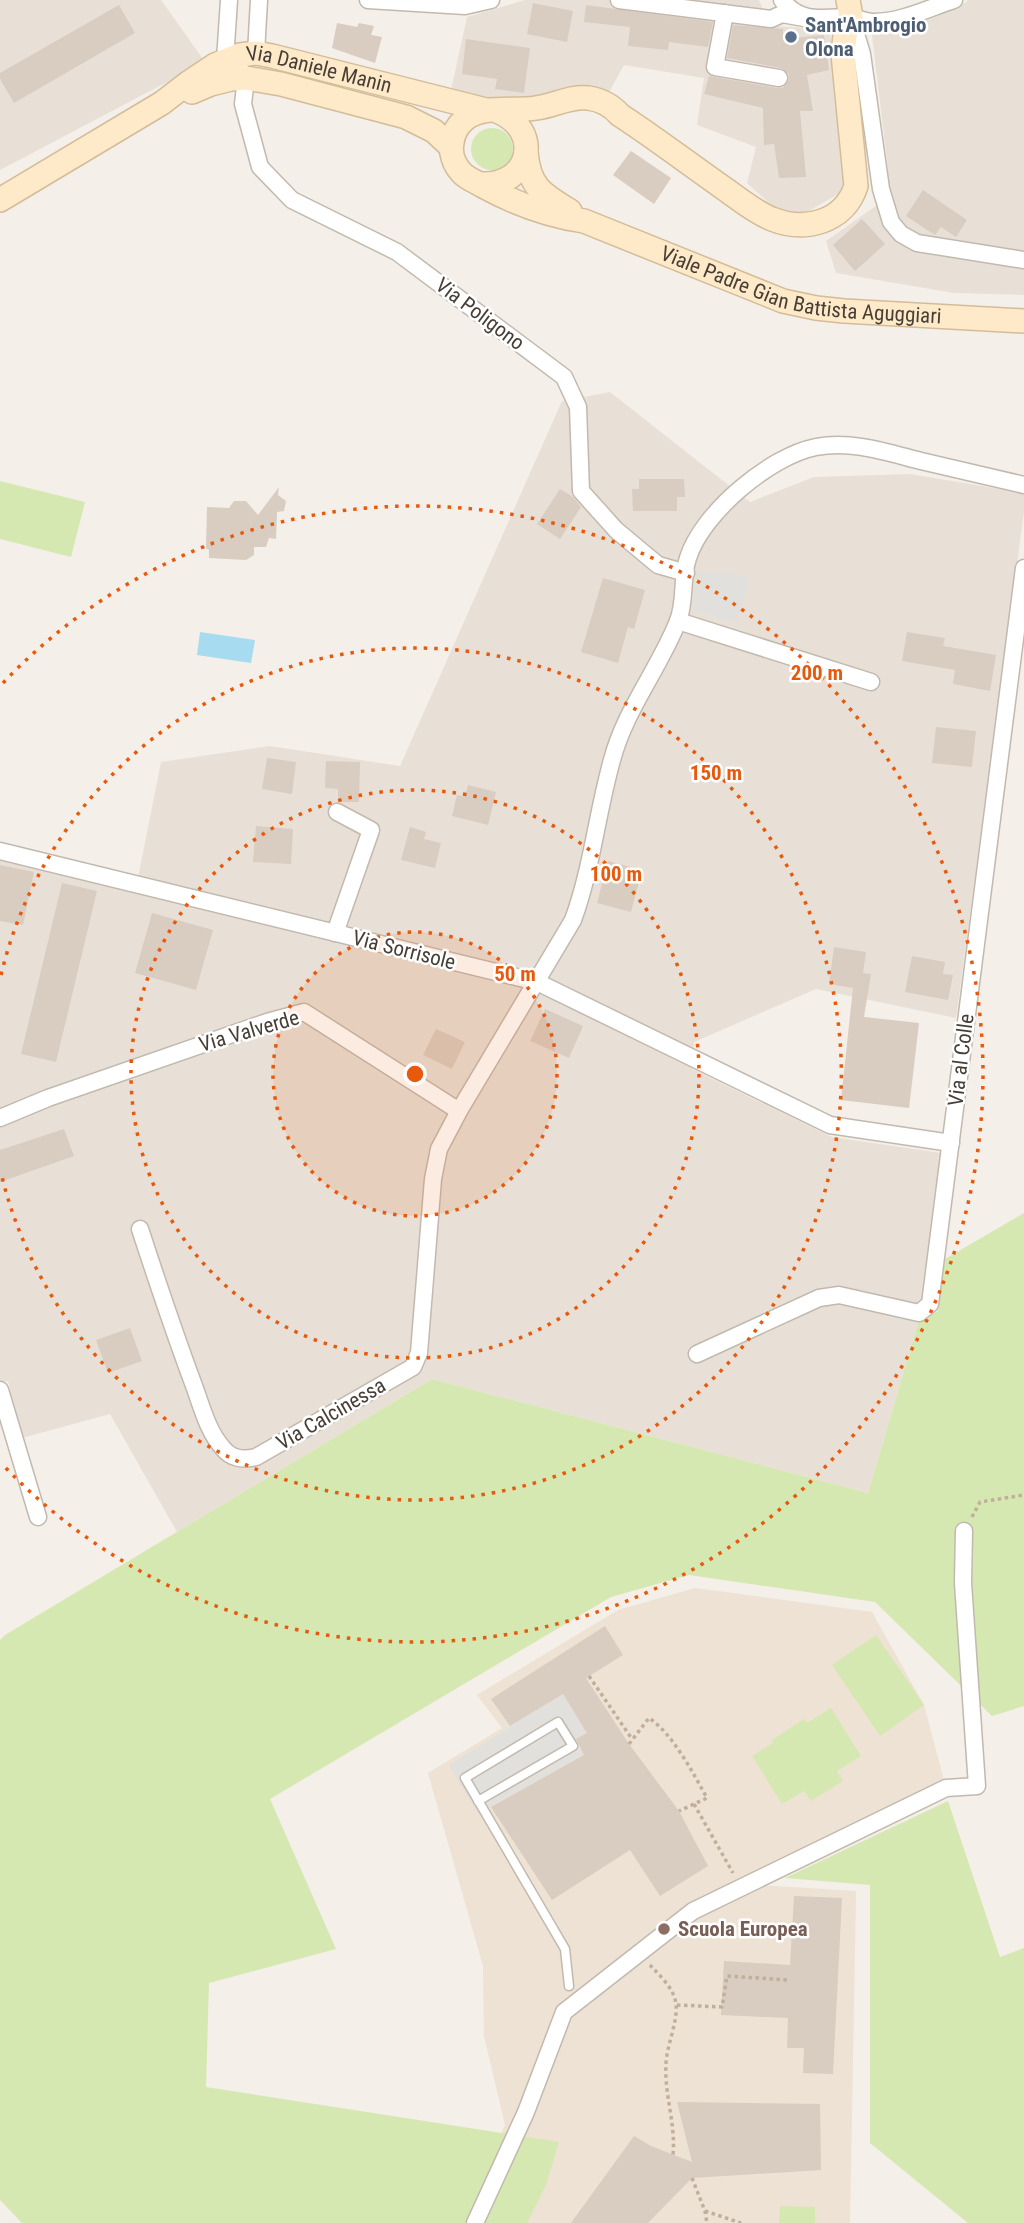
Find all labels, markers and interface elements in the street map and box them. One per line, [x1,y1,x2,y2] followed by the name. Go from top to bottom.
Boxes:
[805,13,927,61] place label: Sant'Ambrogio Olona
[783,29,799,45] marker: Sant'Ambrogio Olona
[245,41,394,98] street label: Via Daniele Manin
[657,241,942,328] street label: Viale Padre Gian Battista Aguggiari
[431,273,529,355] street label: Via Poligono
[791,661,843,685] text: 200 m
[690,761,742,785] text: 150 m
[590,862,642,886] text: 100 m
[350,926,458,974] street label: Via Sorrisole
[494,962,536,986] text: 50 m
[196,1005,302,1057] street label: Via Valverde
[943,1012,979,1108] street label: Via al Colle
[403,1062,427,1086] centre of rings
[272,1373,390,1455] street label: Via Calcinessa
[678,1917,808,1941] place label: Scuola Europea
[656,1921,672,1937] marker: Scuola Europea

